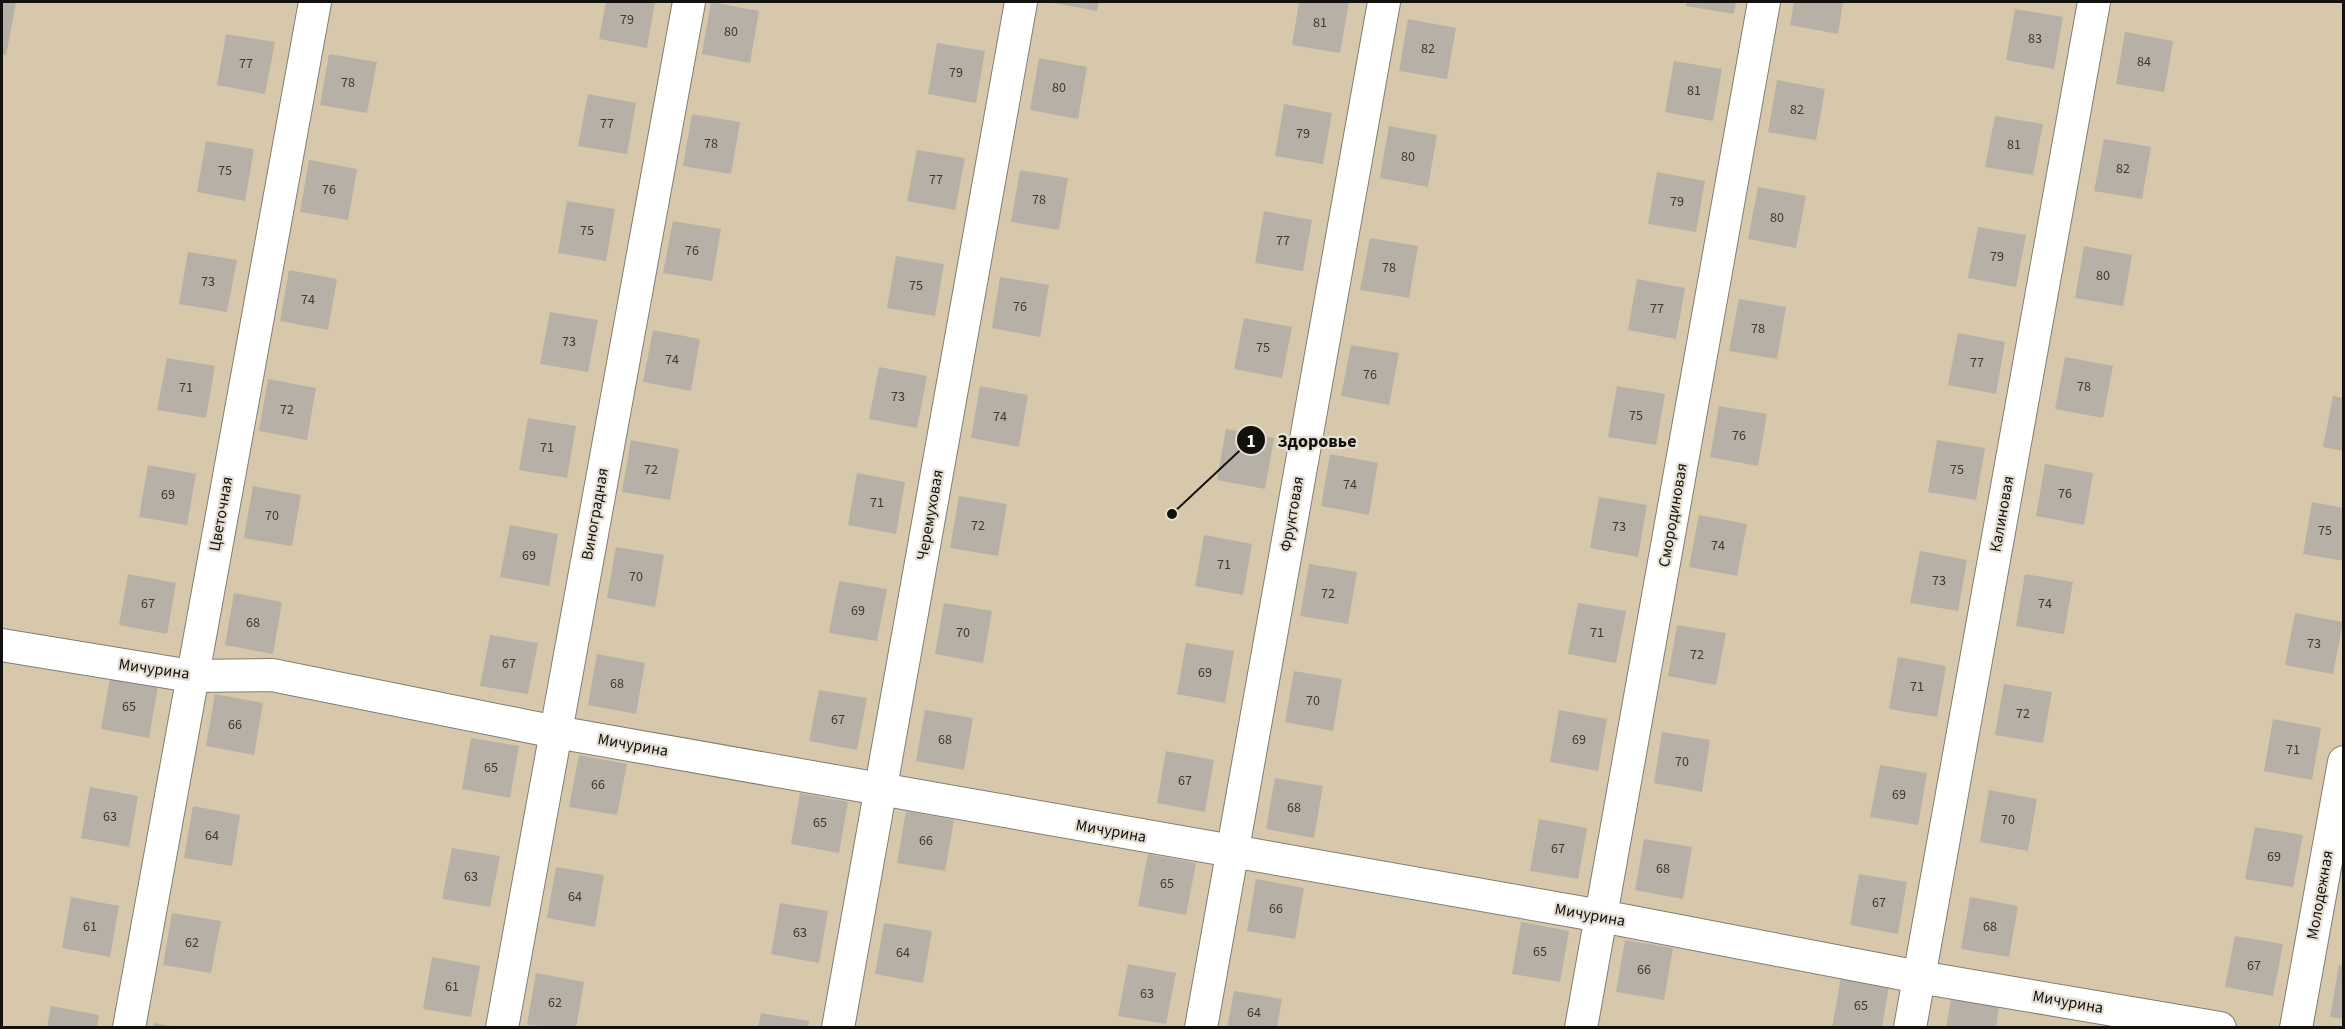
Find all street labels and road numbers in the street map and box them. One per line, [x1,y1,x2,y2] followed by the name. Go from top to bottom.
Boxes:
[1653,461,1693,569] street label: Смородиновая
[576,466,614,562] street label: Виноградная
[911,468,949,562] street label: Черемуховая
[1984,474,2020,554] street label: Калиновая
[204,475,238,553] street label: Цветочная
[1275,475,1309,553] street label: Фруктовая
[117,653,191,685] street label: Мичурина
[596,728,670,762] street label: Мичурина
[1074,814,1148,848] street label: Мичурина
[2301,849,2339,941] street label: Молодежная
[1553,898,1627,932] street label: Мичурина
[2031,985,2105,1019] street label: Мичурина

